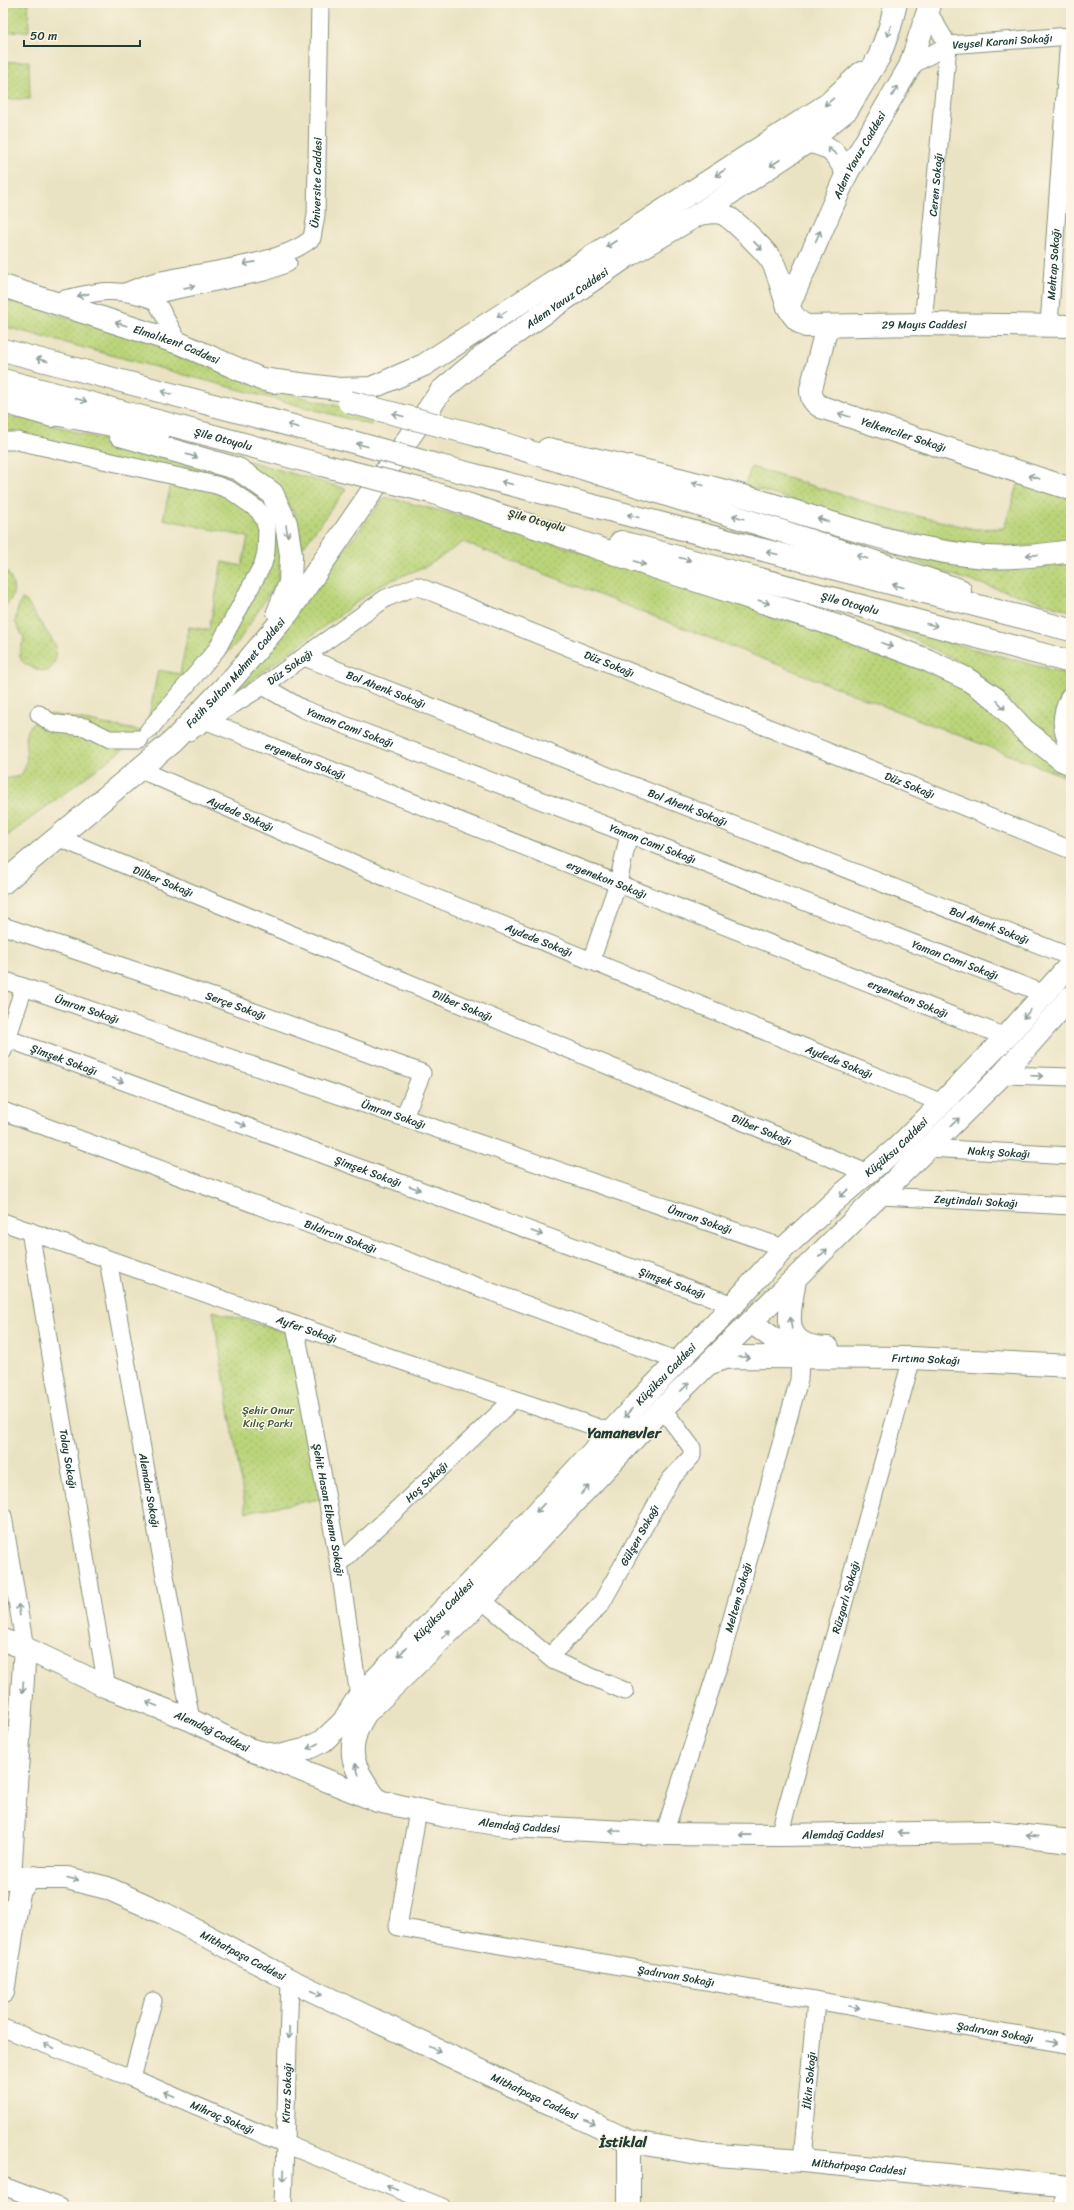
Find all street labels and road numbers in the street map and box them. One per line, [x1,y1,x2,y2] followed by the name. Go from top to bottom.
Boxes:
[952,28,1053,55] street label: Veysel Karani Sokağı
[827,107,892,203] street label: Adem Yavuz Caddesi
[305,136,327,229] street label: Üniversite Caddesi
[924,152,948,217] street label: Ceren Sokağı
[1042,228,1066,301] street label: Mehtap Sokağı
[521,262,613,334] street label: Adem Yavuz Caddesi
[881,315,968,335] street label: 29 Mayıs Caddesi
[131,320,223,370] street label: Elmalıkent Caddesi
[859,412,949,457] street label: Yelkenciler Sokağı
[192,422,254,456] street label: Şile Otoyolu
[506,504,568,537] street label: Şile Otoyolu
[819,587,881,620] street label: Şile Otoyolu
[181,613,291,733] street label: Fatih Sultan Mehmet Caddesi
[263,644,317,690] street label: Düz Sokağı
[581,645,637,683] street label: Düz Sokağı
[343,665,428,714] street label: Bol Ahenk Sokağı
[304,702,396,753] street label: Yaman Cami Sokağı
[262,736,349,785] street label: ergenekon Sokağı
[881,767,938,804] street label: Düz Sokağı
[645,783,730,832] street label: Bol Ahenk Sokağı
[203,791,277,837] street label: Aydede Sokağı
[607,819,699,869] street label: Yaman Cami Sokağı
[563,855,650,904] street label: ergenekon Sokağı
[130,860,196,903] street label: Dilber Sokağı
[947,901,1032,950] street label: Bol Ahenk Sokağı
[501,918,575,962] street label: Aydede Sokağı
[909,935,1001,985] street label: Yaman Cami Sokağı
[865,974,951,1023] street label: ergenekon Sokağı
[429,985,496,1027] street label: Dilber Sokağı
[203,986,269,1026] street label: Serçe Sokağı
[52,989,122,1029] street label: Ümran Sokağı
[28,1039,100,1081] street label: Şimşek Sokağı
[802,1039,876,1084] street label: Aydede Sokağı
[359,1095,428,1134] street label: Ümran Sokağı
[728,1109,795,1151] street label: Dilber Sokağı
[860,1112,933,1182] street label: Küçüksu Caddesi
[967,1141,1031,1164] street label: Nakış Sokağı
[332,1151,404,1193] street label: Şimşek Sokağı
[933,1190,1018,1213] street label: Zeytindalı Sokağı
[665,1200,735,1240] street label: Ümran Sokağı
[301,1214,380,1259] street label: Bıldırcın Sokağı
[636,1262,708,1304] street label: Şimşek Sokağı
[273,1310,340,1349] street label: Ayfer Sokağı
[631,1338,702,1410] street label: Küçüksu Caddesi
[892,1349,960,1370] street label: Fırtına Sokağı
[54,1428,82,1490] street label: Tolay Sokağı
[307,1442,350,1578] street label: Şehit Hasan Elbenna Sokağı
[133,1451,165,1529] street label: Alemdar Sokağı
[401,1457,453,1507] street label: Hoş Sokağı
[615,1501,665,1570] street label: Gülşen Sokağı
[827,1559,865,1636] street label: Rüzgarlı Sokağı
[719,1560,757,1635] street label: Meltem Sokağı
[409,1574,480,1646] street label: Küçüksu Caddesi
[170,1705,253,1758] street label: Alemdağ Caddesi
[476,1812,561,1839] street label: Alemdağ Caddesi
[801,1824,885,1845] street label: Alemdağ Caddesi
[197,1925,290,1986] street label: Mithatpaşa Caddesi
[636,1960,716,1992] street label: Şadırvan Sokağı
[955,2016,1035,2048] street label: Şadırvan Sokağı
[797,2051,821,2111] street label: İlkin Sokağı
[277,2063,297,2123] street label: Kiraz Sokağı
[488,2068,582,2126] street label: Mithatpaşa Caddesi
[187,2095,258,2140] street label: Mihraç Sokağı
[811,2153,908,2181] street label: Mithatpaşa Caddesi

